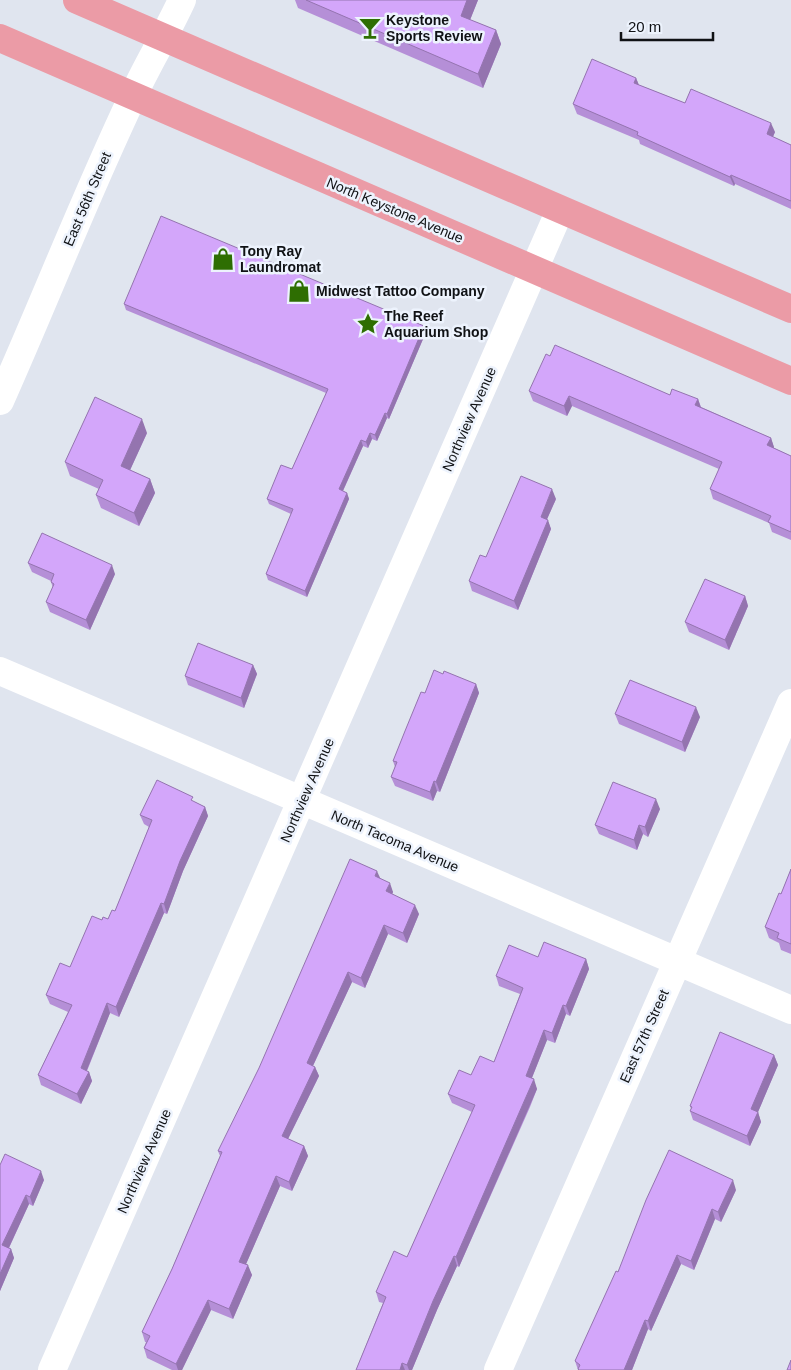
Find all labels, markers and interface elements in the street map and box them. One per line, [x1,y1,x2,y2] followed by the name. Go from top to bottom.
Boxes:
[621,10,714,42] scale bar
[386,12,483,44] place label: Keystone Sports Review
[357,15,383,41] bar icon: Keystone Sports Review
[628,18,661,35] text: 20 m
[60,150,114,248] street label: East 56th Street
[324,174,466,246] street label: North Keystone Avenue
[240,243,321,275] place label: Tony Ray Laundromat
[210,246,236,272] shop icon: Tony Ray Laundromat
[286,278,312,304] shop icon: Midwest Tattoo Company
[316,283,485,299] place label: Midwest Tattoo Company
[384,308,488,340] place label: The Reef Aquarium Shop
[355,311,381,337] place icon: The Reef Aquarium Shop
[439,364,499,474] street label: Northview Avenue
[277,735,337,845] street label: Northview Avenue
[329,807,461,875] street label: North Tacoma Avenue
[616,987,672,1085] street label: East 57th Street
[114,1106,174,1216] street label: Northview Avenue

